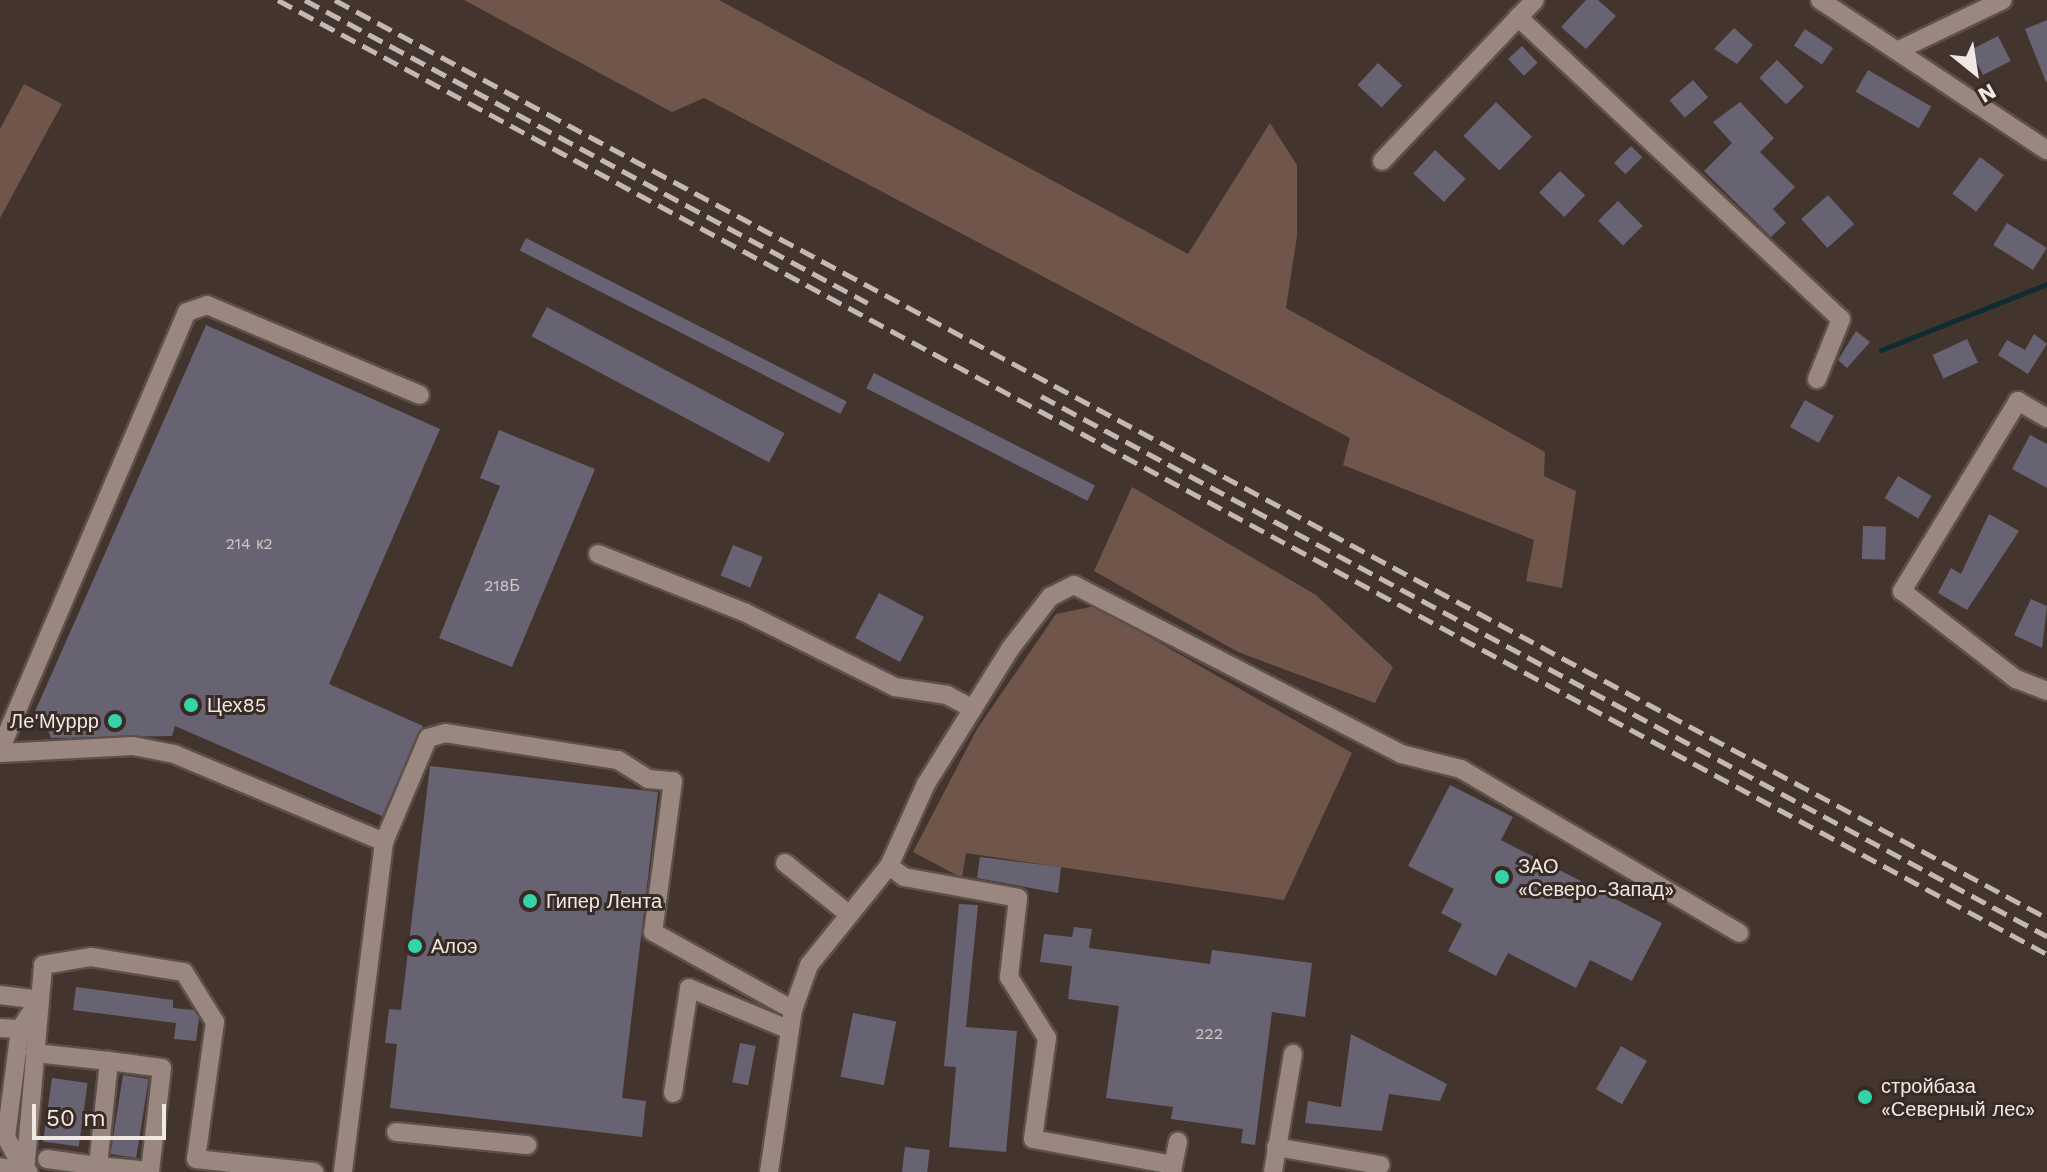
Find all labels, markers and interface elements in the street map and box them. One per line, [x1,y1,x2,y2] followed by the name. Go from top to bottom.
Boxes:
[1935,32,2015,112] north arrow
[1974,78,2001,108] text: N
[225,534,273,554] house number: 214 к2
[484,576,520,596] house number: 218Б
[207,693,266,717] place label: Цех85
[182,696,200,714] marker: Цех85
[10,709,99,733] place label: Ле'Муррр
[106,712,124,730] marker: Ле'Муррр
[1518,854,1674,901] place label: ЗАО «Северо-Запад»
[1493,868,1511,886] marker: ЗАО «Северо-Запад»
[546,889,662,913] place label: Гипер Лента
[521,892,539,910] marker: Гипер Лента
[431,934,478,958] place label: Алоэ
[406,937,424,955] marker: Алоэ
[1195,1024,1223,1044] house number: 222
[1881,1074,2035,1121] place label: стройбаза «Северный лес»
[36,1088,170,1138] scale bar
[1856,1088,1874,1106] marker: стройбаза «Северный лес»
[46,1104,106,1132] text: 50 m

